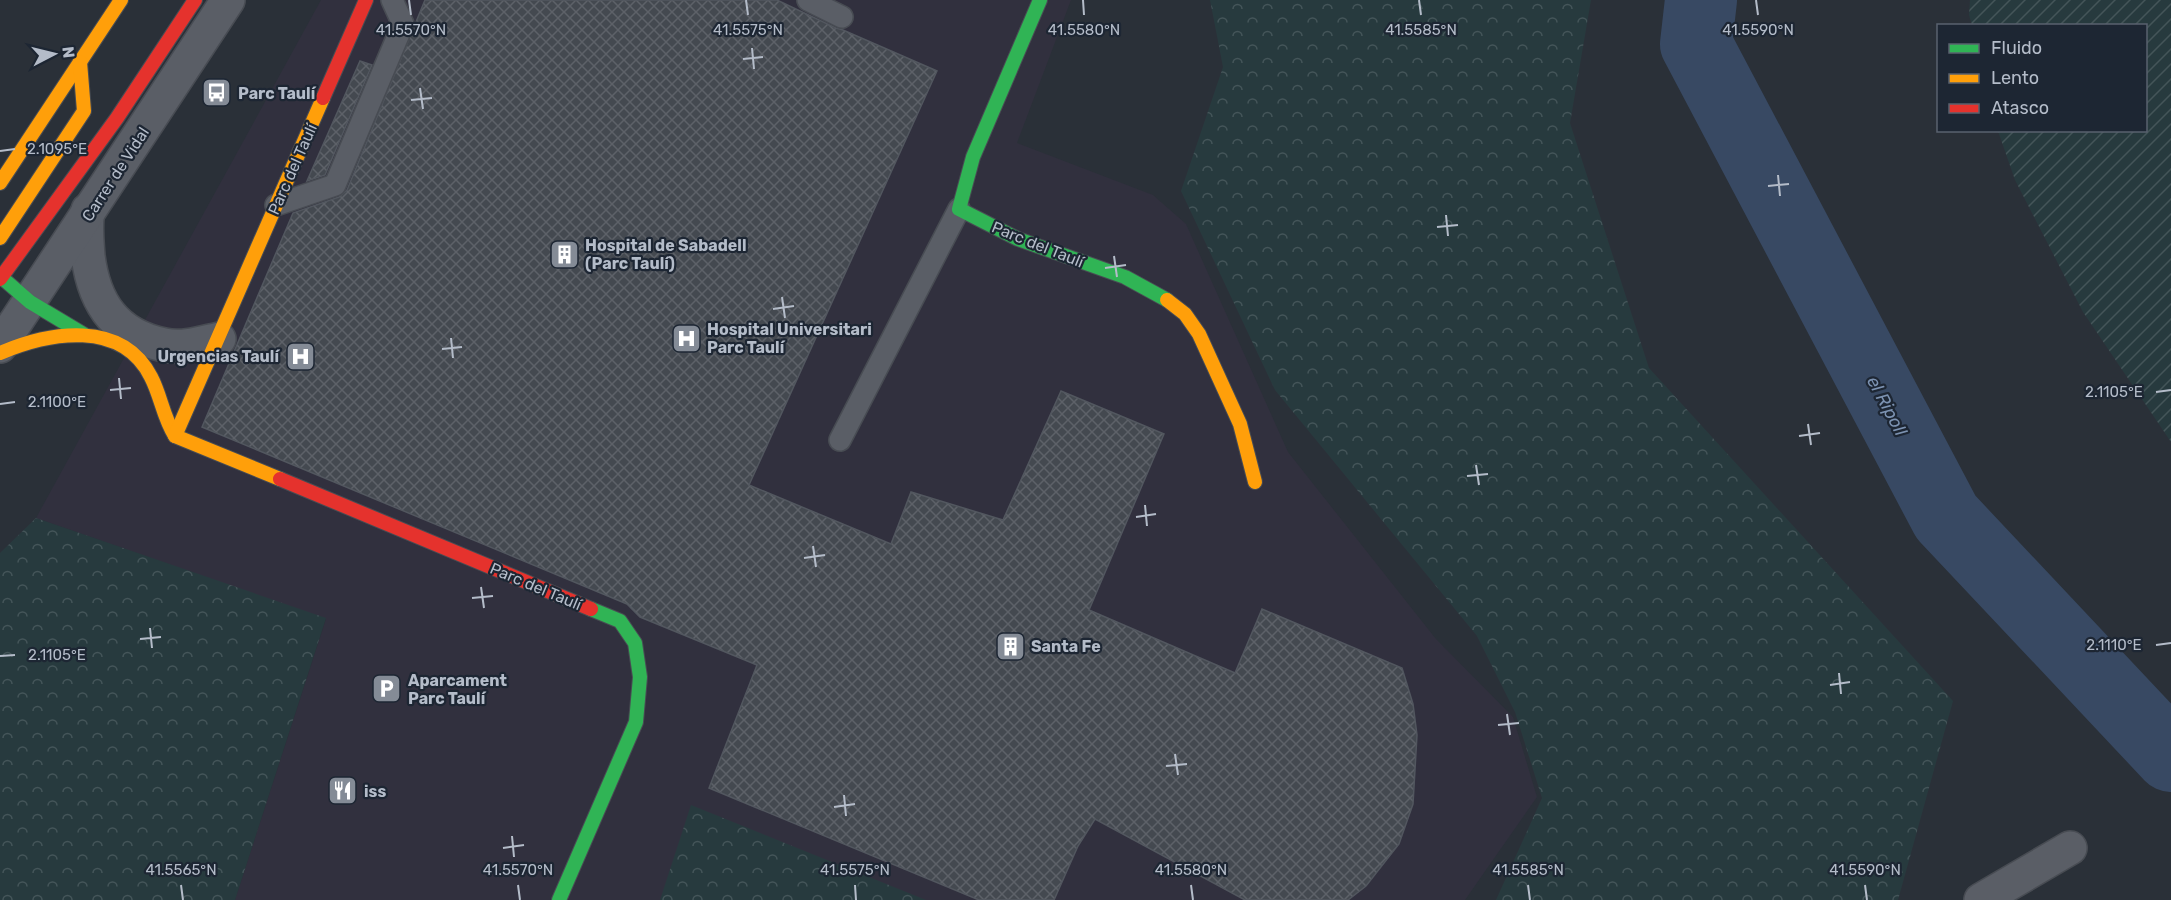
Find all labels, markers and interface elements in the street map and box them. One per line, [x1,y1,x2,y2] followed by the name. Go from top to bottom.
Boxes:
[376,21,446,39] text: 41.5570°N
[713,21,783,39] text: 41.5575°N
[1048,21,1120,39] text: 41.5580°N
[1385,21,1457,39] text: 41.5585°N
[1722,21,1794,39] text: 41.5590°N
[24,24,84,84] north arrow
[1937,24,2147,132] legend
[1991,37,2042,59] text: Fluido
[58,45,79,59] text: N
[1991,67,2039,89] text: Lento
[201,77,233,109] bus stop icon: Parc Taulí
[238,84,317,103] place label: Parc Taulí
[1991,97,2049,119] text: Atasco
[264,120,321,218] street label: Parc del Taulí
[78,124,153,225] street label: Carrer de Vidal
[27,140,87,158] text: 2.1095°E
[989,217,1088,272] street label: Parc del Taulí
[585,236,746,273] place label: Hospital de Sabadell (Parc Taulí)
[548,238,580,270] building icon: Hospital de Sabadell (Parc Taulí)
[707,320,872,357] place label: Hospital Universitari Parc Taulí
[670,322,702,354] hospital icon: Hospital Universitari Parc Taulí
[284,340,316,372] hospital icon: Urgencias Taulí
[157,347,280,366] place label: Urgencias Taulí
[1862,372,1912,440] water label: el Ripoll
[2085,383,2143,401] text: 2.1105°E
[28,393,86,411] text: 2.1100°E
[487,559,585,615] street label: Parc del Taulí
[994,630,1026,662] building icon: Santa Fe
[2086,636,2142,654] text: 2.1110°E
[1031,637,1101,656] place label: Santa Fe
[28,646,86,664] text: 2.1105°E
[408,671,507,708] place label: Aparcament Parc Taulí
[371,673,403,705] parking icon: Aparcament Parc Taulí
[327,775,359,807] restaurant icon: iss
[364,782,386,801] place label: iss
[145,861,217,879] text: 41.5565°N
[483,861,553,879] text: 41.5570°N
[820,861,890,879] text: 41.5575°N
[1155,861,1227,879] text: 41.5580°N
[1492,861,1564,879] text: 41.5585°N
[1829,861,1901,879] text: 41.5590°N

